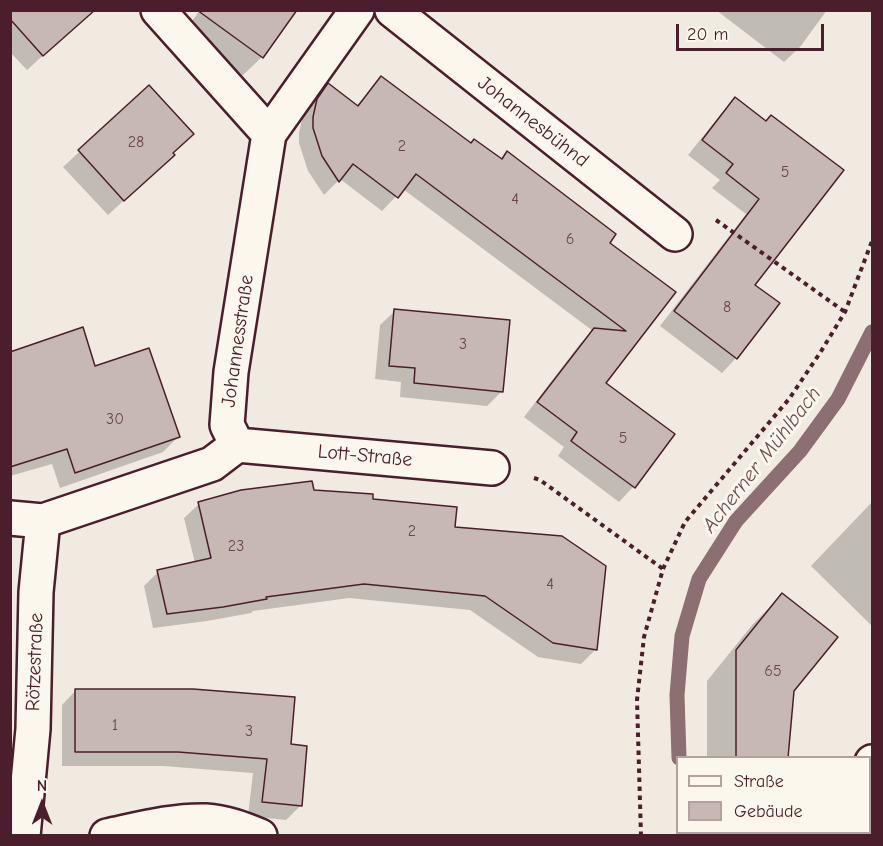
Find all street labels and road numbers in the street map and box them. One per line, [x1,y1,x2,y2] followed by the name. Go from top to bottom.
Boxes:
[473,71,593,173] street label: Johannesbühnd
[217,273,259,409] street label: Johannesstraße
[317,440,413,472] street label: Lott-Straße
[21,612,49,712] street label: Rötzestraße

